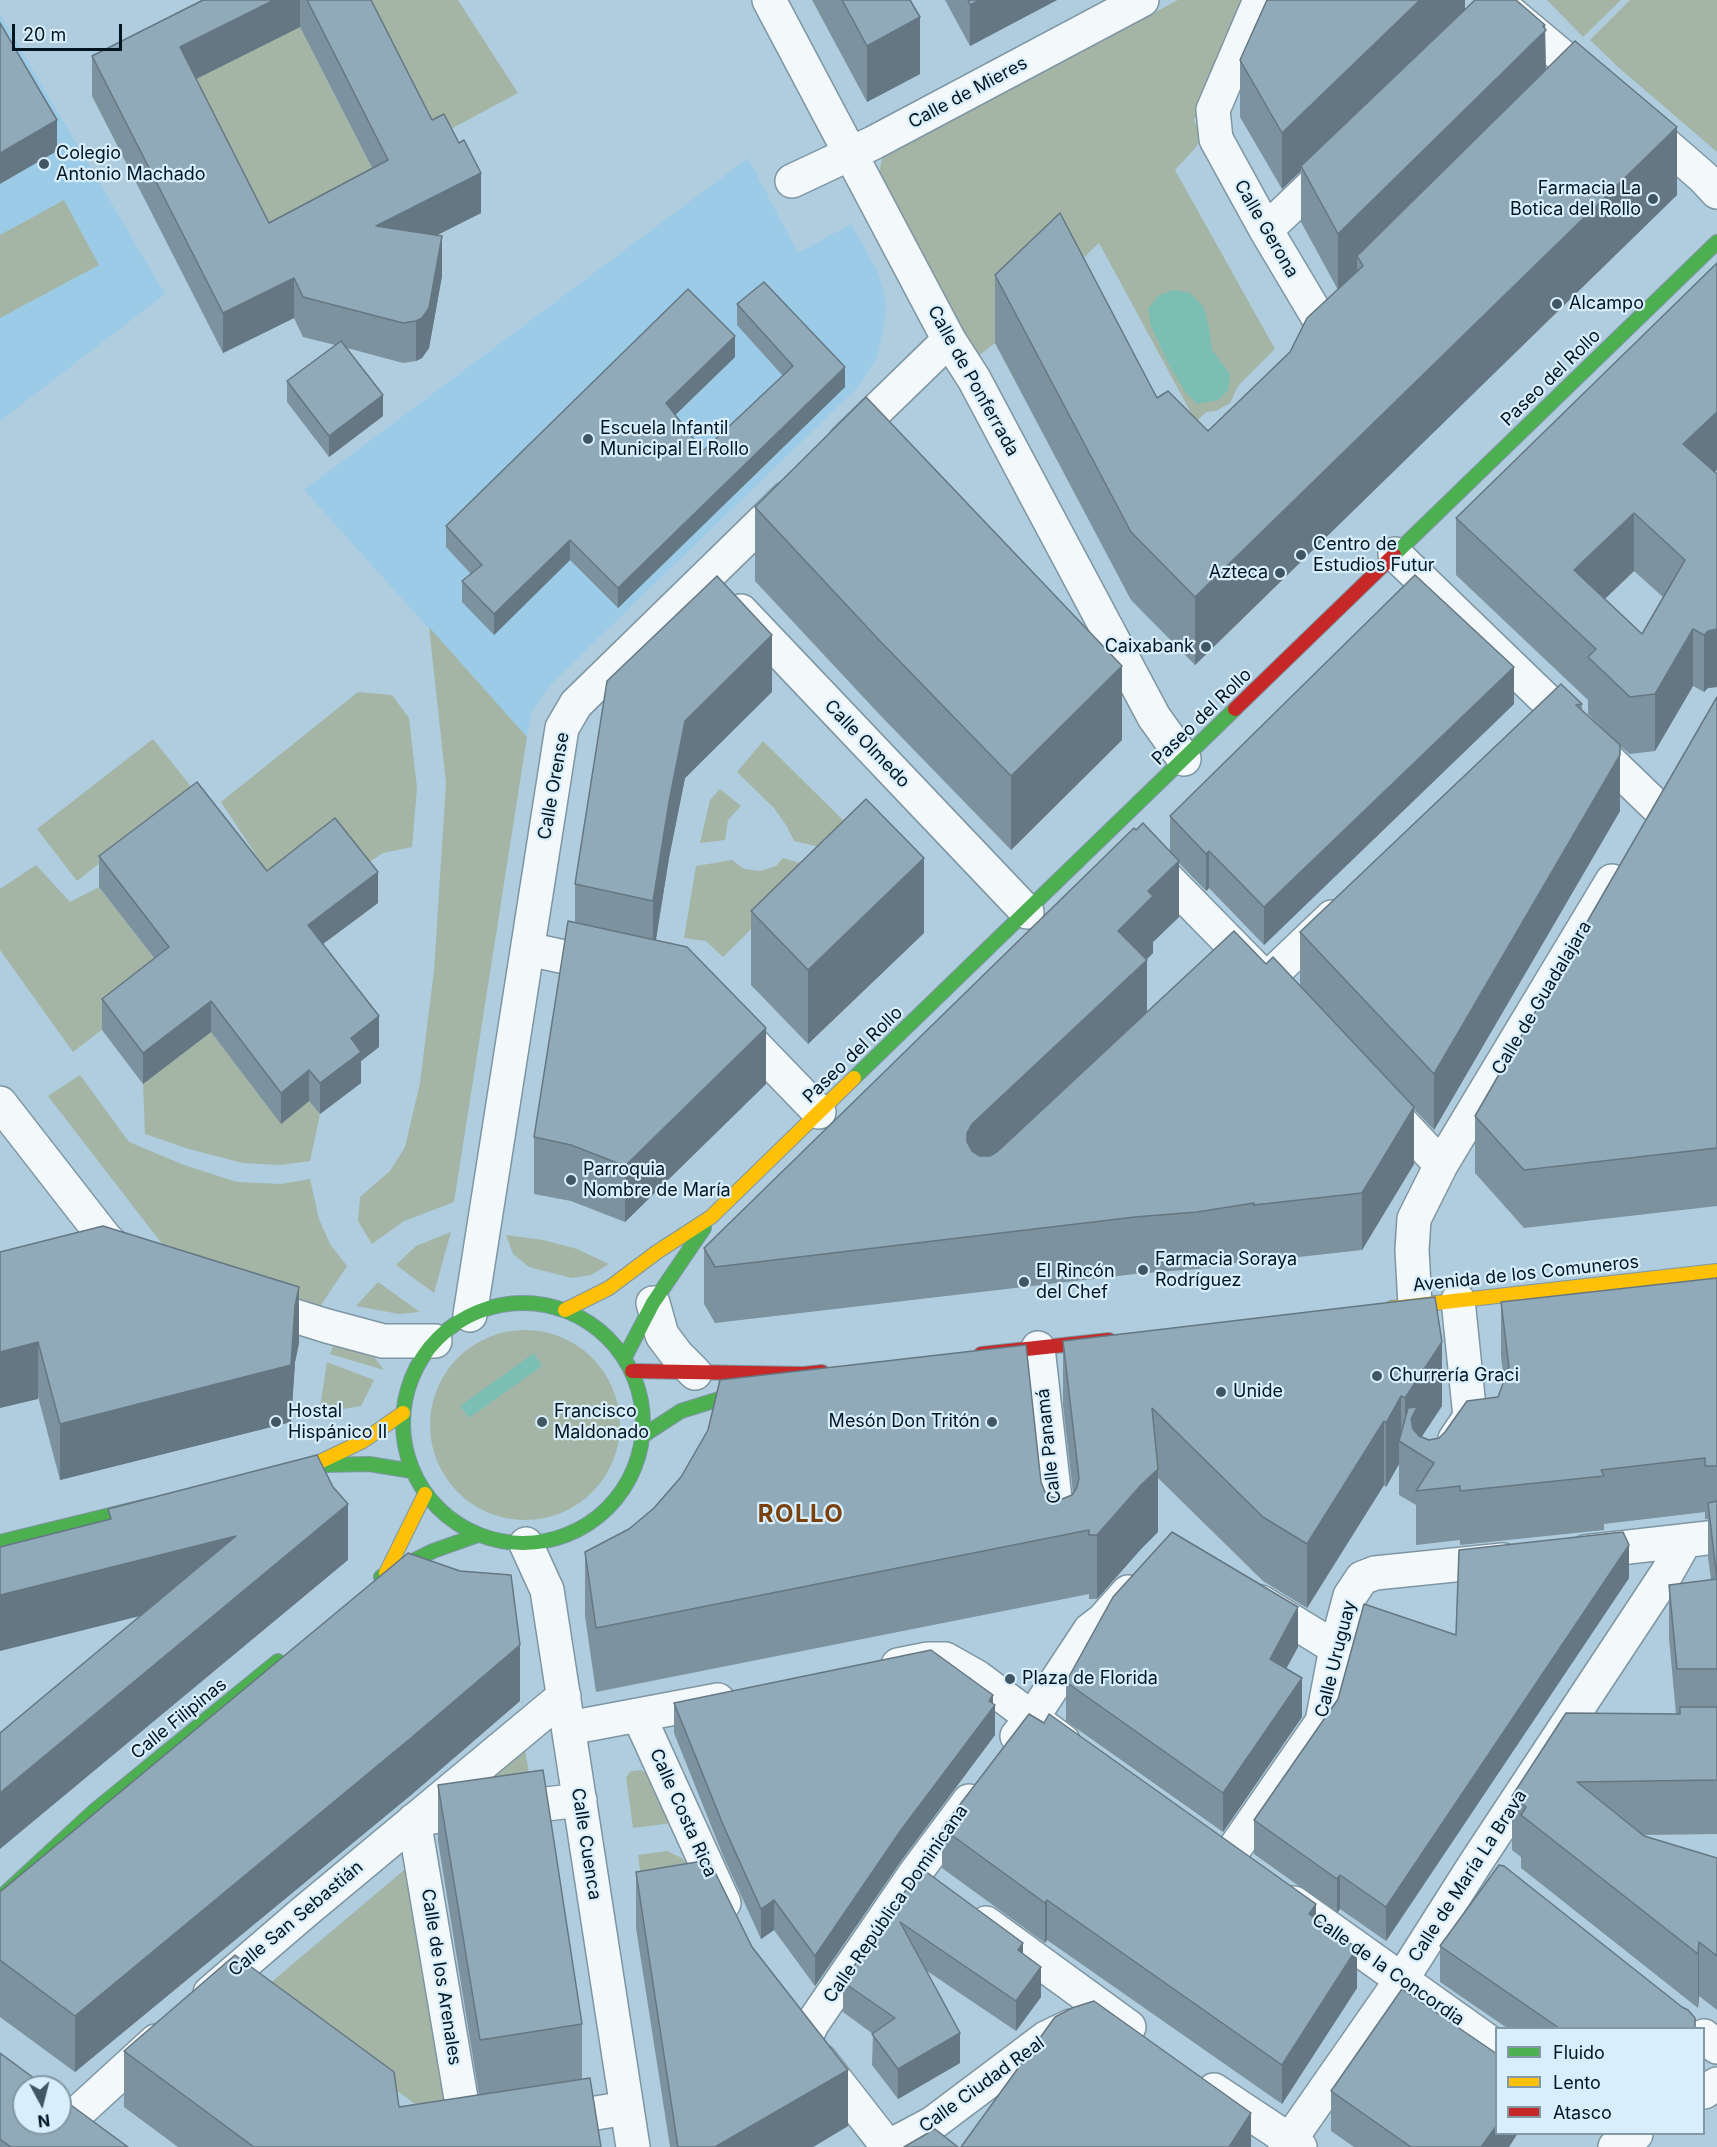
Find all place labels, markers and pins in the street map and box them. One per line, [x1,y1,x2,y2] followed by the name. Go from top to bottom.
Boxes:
[56,143,206,186] place label: Colegio Antonio Machado
[37,157,51,171] marker: Colegio Antonio Machado
[1510,178,1641,220] place label: Farmacia La Botica del Rollo
[1646,192,1660,206] marker: Farmacia La Botica del Rollo
[1569,293,1644,315] place label: Alcampo
[1550,297,1564,311] marker: Alcampo
[600,418,749,460] place label: Escuela Infantil Municipal El Rollo
[581,432,595,446] marker: Escuela Infantil Municipal El Rollo
[1313,534,1435,576] place label: Centro de Estudios Futur
[1294,548,1308,562] marker: Centro de Estudios Futur
[1209,562,1268,584] place label: Azteca
[1273,566,1287,580] marker: Azteca
[1105,636,1194,658] place label: Caixabank
[1199,640,1213,654] marker: Caixabank
[583,1159,731,1202] place label: Parroquia Nombre de María
[564,1173,578,1187] marker: Parroquia Nombre de María
[1155,1249,1297,1292] place label: Farmacia Soraya Rodríguez
[1036,1261,1115,1304] place label: El Rincón del Chef
[1136,1263,1150,1277] marker: Farmacia Soraya Rodríguez
[1017,1275,1031,1289] marker: El Rincón del Chef
[1389,1365,1519,1387] place label: Churrería Graci
[1370,1369,1384,1383] marker: Churrería Graci
[1233,1381,1283,1403] place label: Unide
[1214,1385,1228,1399] marker: Unide
[288,1401,387,1444] place label: Hostal Hispánico II
[554,1401,649,1444] place label: Francisco Maldonado
[829,1411,980,1433] place label: Mesón Don Tritón
[269,1415,283,1429] marker: Hostal Hispánico II
[535,1415,549,1429] marker: Francisco Maldonado
[985,1415,999,1429] marker: Mesón Don Tritón
[1022,1668,1158,1690] place label: Plaza de Florida
[1003,1672,1017,1686] marker: Plaza de Florida

